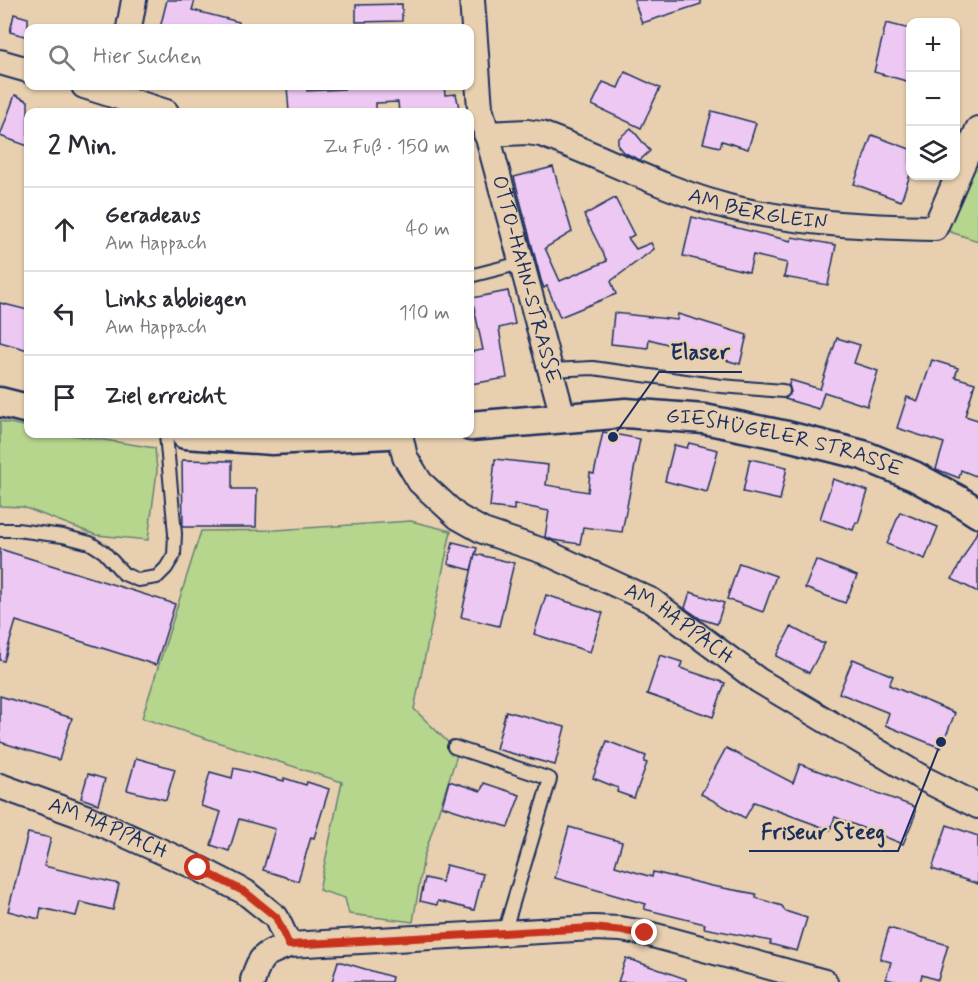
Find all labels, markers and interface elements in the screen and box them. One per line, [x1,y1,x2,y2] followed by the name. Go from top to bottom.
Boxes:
[906,18,960,180] map controls
[906,18,960,72] button: +
[24,24,474,90] search box
[45,41,78,74] icon: search
[93,43,202,71] text: Hier suchen
[906,72,960,126] button: −
[906,126,960,180] button: layers
[48,130,116,164] text: 2 Min.
[323,134,450,161] text: Zu Fuß · 150 m
[485,172,567,387] street label: OTTO-HAHN-STRASSE
[685,181,829,237] street label: AM BERGLEIN
[105,202,200,230] text: Geradeaus
[48,213,81,246] icon: ahead
[406,216,450,243] text: 40 m
[105,230,207,257] text: Am Happach
[105,286,247,314] text: Links abbiegen
[48,297,81,330] icon: left
[399,300,450,327] text: 110 m
[105,314,207,341] text: Am Happach
[659,332,742,372] callout: Elaser
[670,339,730,367] text: Elaser
[48,381,81,414] icon: arrive
[105,383,227,411] text: Ziel erreicht
[665,402,907,484] street label: GIESHÜGELER STRASSE
[620,576,740,671] street label: AM HAPPACH
[44,791,172,866] street label: AM HAPPACH
[749,811,898,851] callout: Friseur Steeg
[761,819,885,848] text: Friseur Steeg
[184,854,210,880] route start
[631,919,657,945] route end

